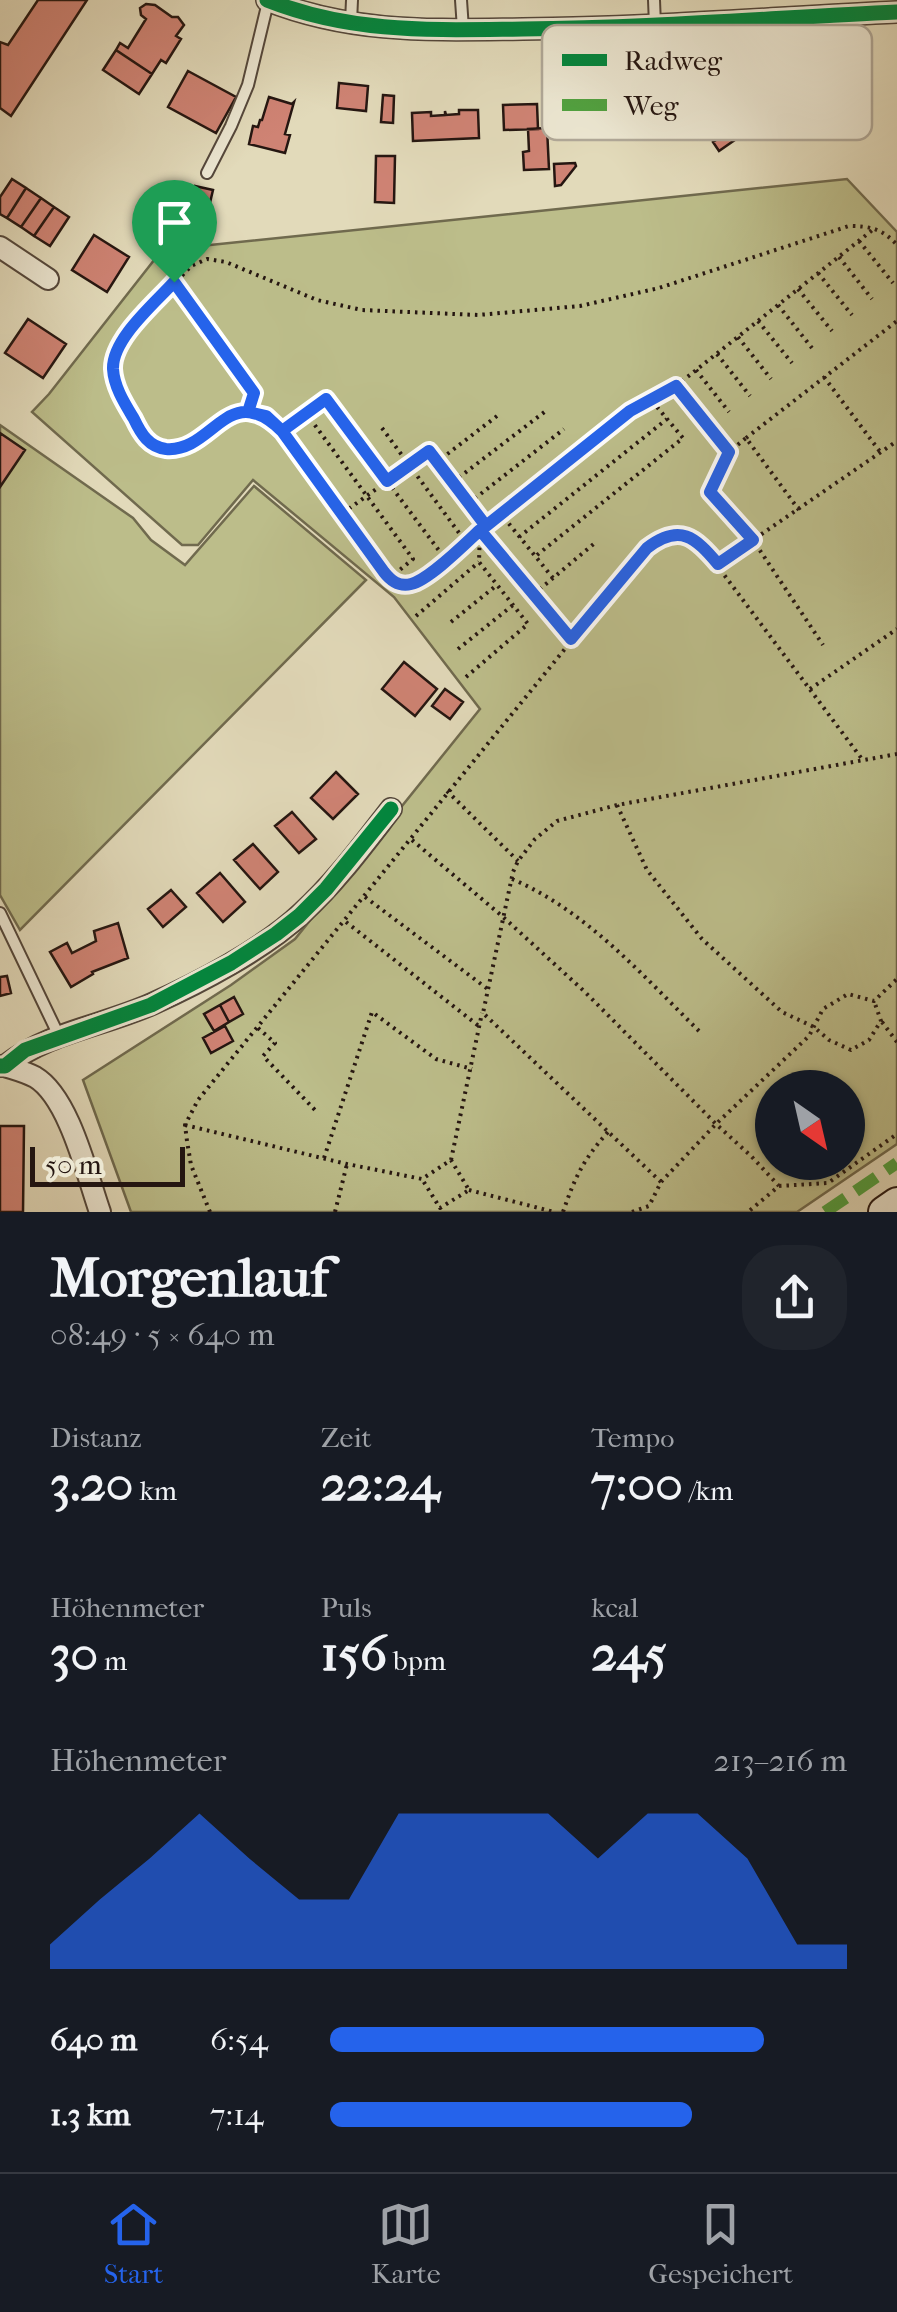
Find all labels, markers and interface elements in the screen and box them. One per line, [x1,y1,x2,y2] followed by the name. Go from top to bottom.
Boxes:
[542,25,872,140] legend
[624,44,723,77] text: Radweg
[623,89,679,122] text: Weg
[132,180,217,283] pin
[147,195,202,250] icon: arrive
[755,1070,865,1180] north arrow
[755,1070,865,1180] map controls
[30,1142,185,1186] scale bar
[45,1148,102,1181] text: 50 m
[742,1245,847,1350] button: share
[50,1246,329,1310] text: Morgenlauf
[50,1316,275,1353] text: 08:49 · 5 × 640 m
[50,1421,142,1454] text: Distanz
[321,1421,372,1454] text: Zeit
[591,1421,674,1454] text: Tempo
[50,1454,133,1513] text: 3.20
[321,1454,439,1513] text: 22:24
[591,1454,683,1513] text: 7:00
[133,1474,177,1507] text: km
[683,1474,733,1507] text: /km
[50,1591,204,1624] text: Höhenmeter
[321,1591,371,1624] text: Puls
[591,1591,638,1624] text: kcal
[50,1624,98,1683] text: 30
[321,1624,387,1683] text: 156
[591,1624,667,1683] text: 245
[98,1644,127,1677] text: m
[387,1644,446,1677] text: bpm
[50,1742,226,1779] text: Höhenmeter
[714,1742,847,1779] text: 213–216 m
[50,2021,137,2058] text: 640 m
[210,2021,268,2058] text: 6:54
[50,2096,131,2133] text: 1.3 km
[210,2096,264,2133] text: 7:14
[104,2197,163,2290] tab: Start
[371,2197,441,2290] tab: Karte
[648,2197,793,2290] tab: Gespeichert

